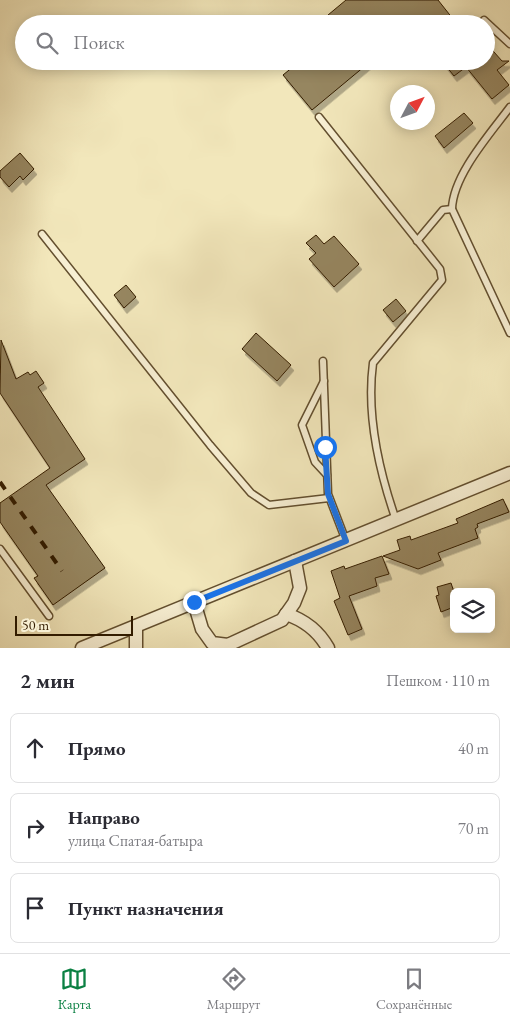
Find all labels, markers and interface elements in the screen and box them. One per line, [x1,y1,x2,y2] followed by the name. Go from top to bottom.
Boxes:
[15,15,495,70] search box
[33,29,61,57] icon: search
[73,30,125,55] text: Поиск
[390,85,435,130] north arrow
[314,436,337,459] route start
[450,588,495,633] map controls
[450,588,495,633] button: layers
[183,591,206,614] route end
[15,613,132,636] scale bar
[22,616,49,634] text: 50 m
[20,667,75,694] text: 2 мин
[386,670,490,691] text: Пешком · 110 m
[21,734,49,762] icon: ahead
[68,736,126,761] text: Прямо
[458,738,489,759] text: 40 m
[68,805,140,830] text: Направо
[21,814,49,842] icon: right
[458,818,489,839] text: 70 m
[68,830,203,851] text: улица Спатая-батыра
[21,894,49,922] icon: arrive
[68,896,224,921] text: Пункт назначения
[58,965,91,1013] tab: Карта
[207,965,260,1013] tab: Маршрут
[376,965,452,1013] tab: Сохранённые

